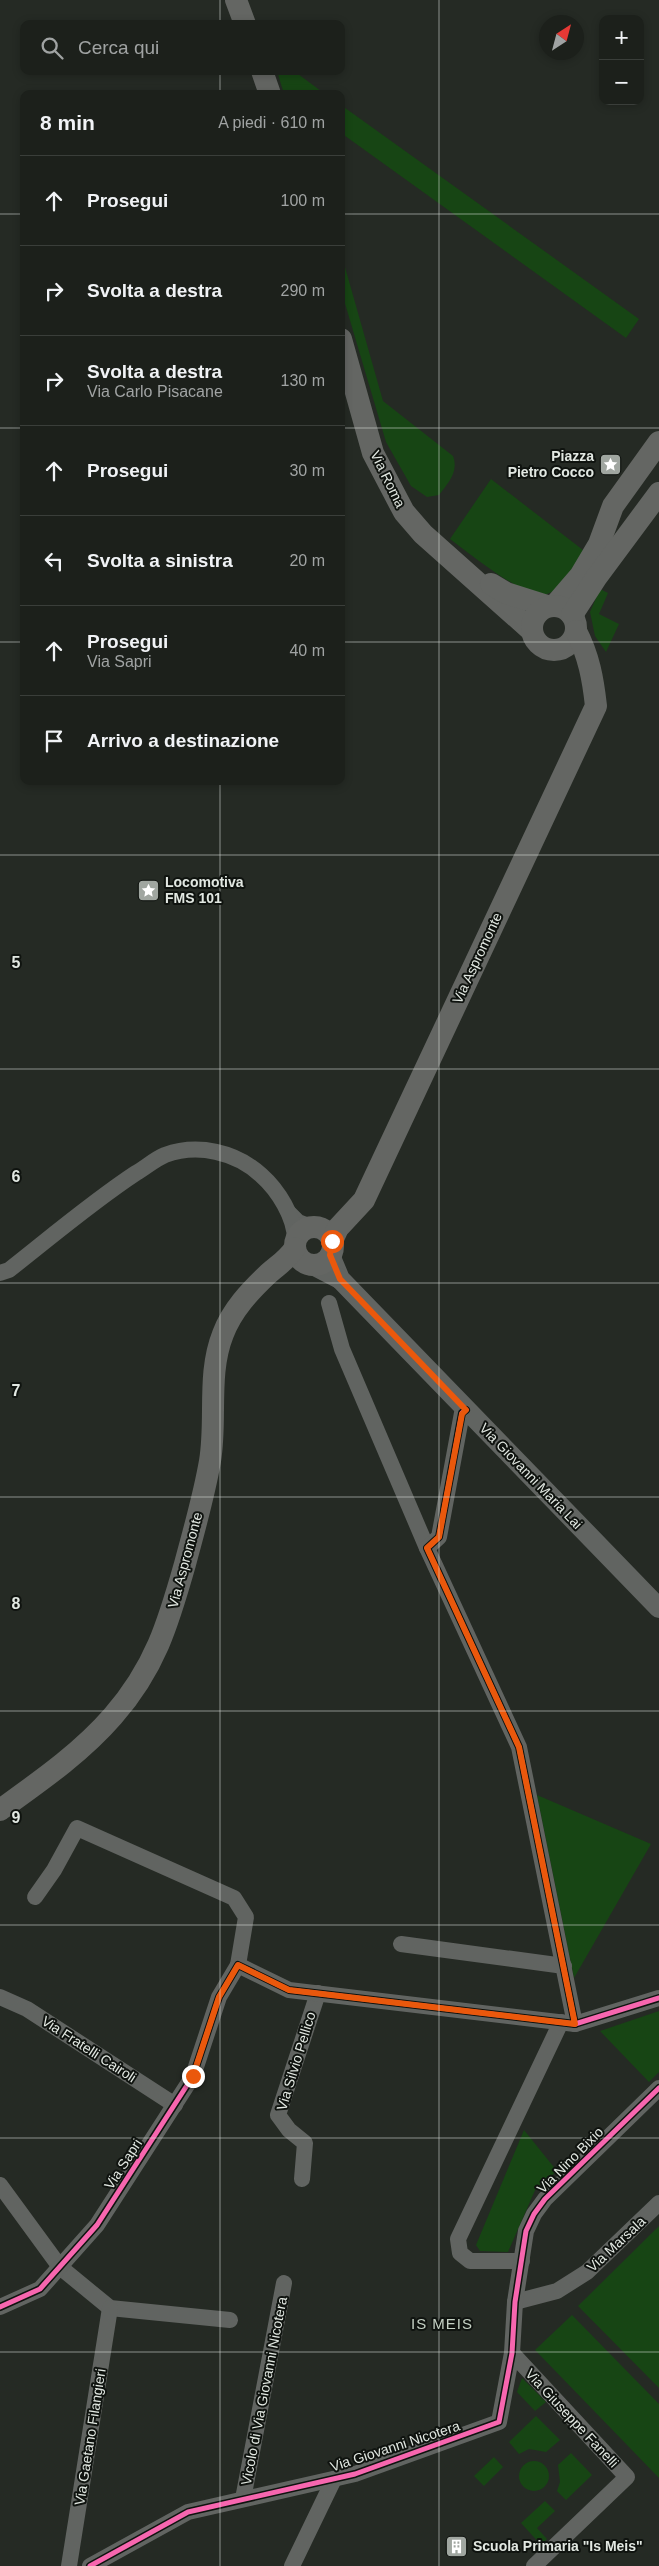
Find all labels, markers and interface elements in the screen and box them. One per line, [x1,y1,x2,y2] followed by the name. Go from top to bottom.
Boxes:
[539,15,584,60] north arrow
[599,15,644,105] map controls
[599,15,644,60] button: +
[20,20,345,75] search box
[38,34,66,62] icon: search
[78,37,159,58] text: Cerca qui
[599,60,644,105] button: −
[40,111,95,134] text: 8 min
[218,114,325,131] text: A piedi · 610 m
[40,187,68,215] icon: ahead
[87,190,168,211] text: Prosegui
[281,192,325,209] text: 100 m
[40,277,68,305] icon: right
[87,280,222,301] text: Svolta a destra
[281,282,325,299] text: 290 m
[87,361,222,382] text: Svolta a destra
[40,367,68,395] icon: right
[281,372,325,389] text: 130 m
[87,383,223,400] text: Via Carlo Pisacane
[367,448,409,510] street label: Via Roma
[508,448,594,480] place label: Piazza Pietro Cocco
[598,452,622,476] place icon: Piazza Pietro Cocco
[40,457,68,485] icon: ahead
[87,460,168,481] text: Prosegui
[289,462,325,479] text: 30 m
[40,547,68,575] icon: left
[87,550,233,571] text: Svolta a sinistra
[289,552,325,569] text: 20 m
[87,631,168,652] text: Prosegui
[40,637,68,665] icon: ahead
[289,642,325,659] text: 40 m
[87,653,152,670] text: Via Sapri
[40,727,68,755] icon: arrive
[87,730,279,751] text: Arrivo a destinazione
[165,874,244,906] place label: Locomotiva FMS 101
[137,878,161,902] place icon: Locomotiva FMS 101
[449,910,505,1006] street label: Via Aspromonte
[12,954,21,971] text: 5
[12,1168,21,1185] text: 6
[321,1230,344,1253] route start
[12,1382,21,1399] text: 7
[476,1420,586,1532] street label: Via Giovanni Maria Lai
[165,1510,206,1610] street label: Via Aspromonte
[12,1595,21,1612] text: 8
[12,1809,21,1826] text: 9
[273,2009,319,2112] street label: Via Silvio Pellico
[39,2012,139,2086] street label: Via Fratelli Cairoli
[182,2065,205,2088] route end
[534,2123,607,2196] street label: Via Nino Bixio
[101,2136,145,2192] street label: Via Sapri
[584,2213,649,2275] street label: Via Marsala
[238,2295,290,2487] street label: Vicolo di Via Giovanni Nicotera
[411,2315,473,2332] district label: IS MEIS
[522,2365,622,2471] street label: Via Giuseppe Fanelli
[71,2367,109,2507] street label: Via Gaetano Filangieri
[328,2417,462,2474] street label: Via Giovanni Nicotera
[445,2534,469,2558] building icon: Scuola Primaria "Is Meis"
[473,2538,643,2554] place label: Scuola Primaria "Is Meis"

